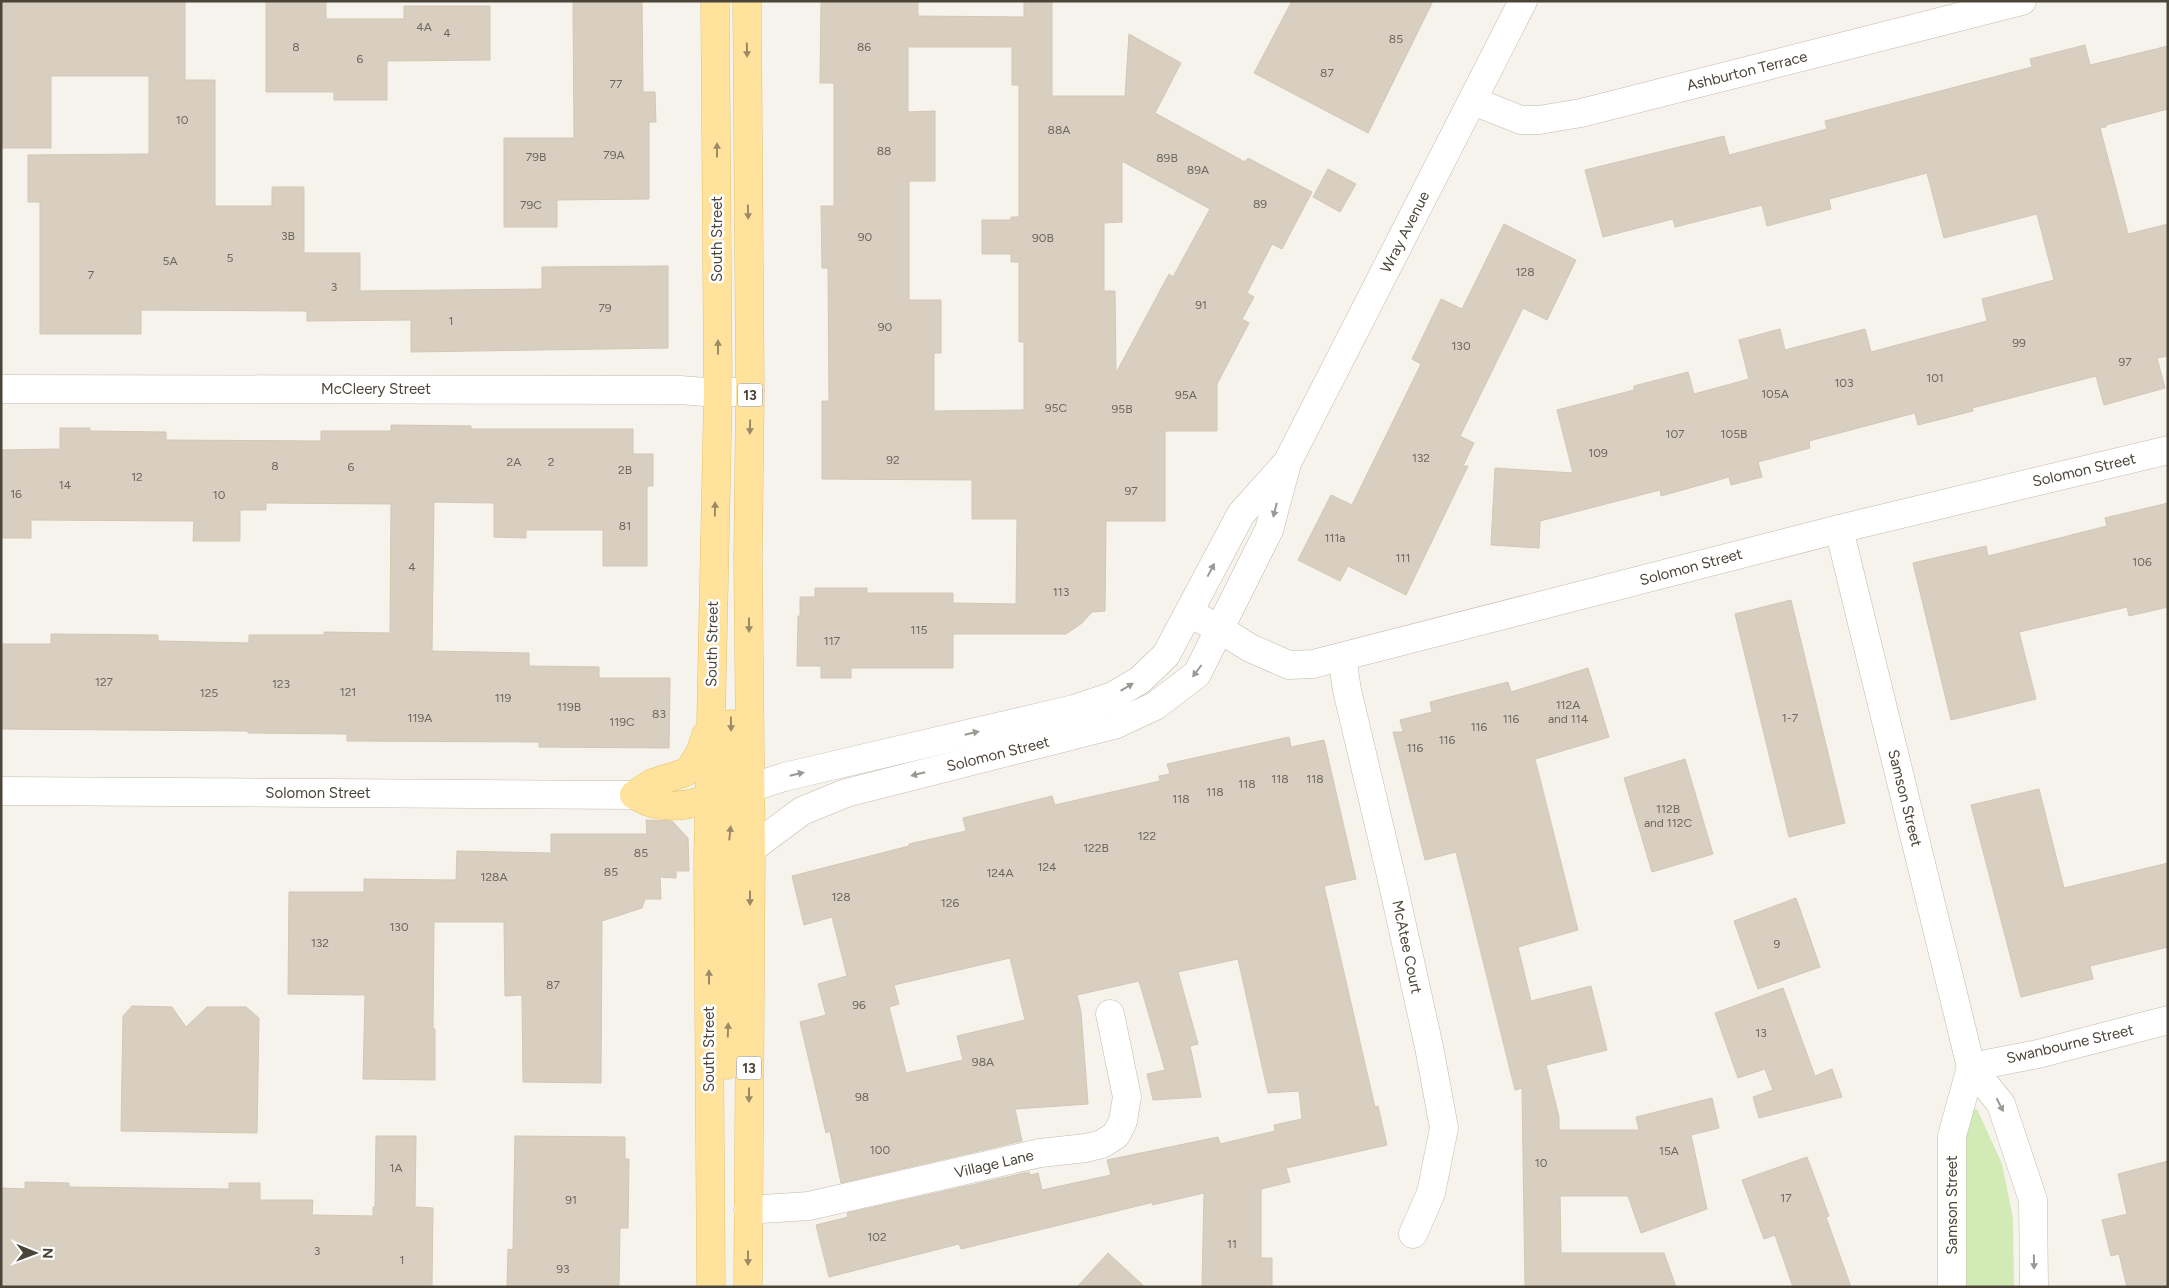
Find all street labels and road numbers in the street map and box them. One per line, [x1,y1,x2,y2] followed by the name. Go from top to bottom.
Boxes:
[1685,47,1809,95] street label: Ashburton Terrace
[1377,188,1433,276] street label: Wray Avenue
[708,196,726,282] street label: South Street
[321,380,431,398] street label: McCleery Street
[738,384,762,406] road number: 13
[2031,449,2138,491] street label: Solomon Street
[1638,545,1745,589] street label: Solomon Street
[702,601,722,687] street label: South Street
[945,732,1052,775] street label: Solomon Street
[1884,748,1926,849] street label: Samson Street
[265,784,371,802] street label: Solomon Street
[1388,899,1426,996] street label: McAtee Court
[700,1006,718,1092] street label: South Street
[2005,1021,2136,1067] street label: Swanbourne Street
[736,1056,762,1080] road number: 13
[953,1146,1035,1182] street label: Village Lane
[1943,1155,1961,1255] street label: Samson Street

